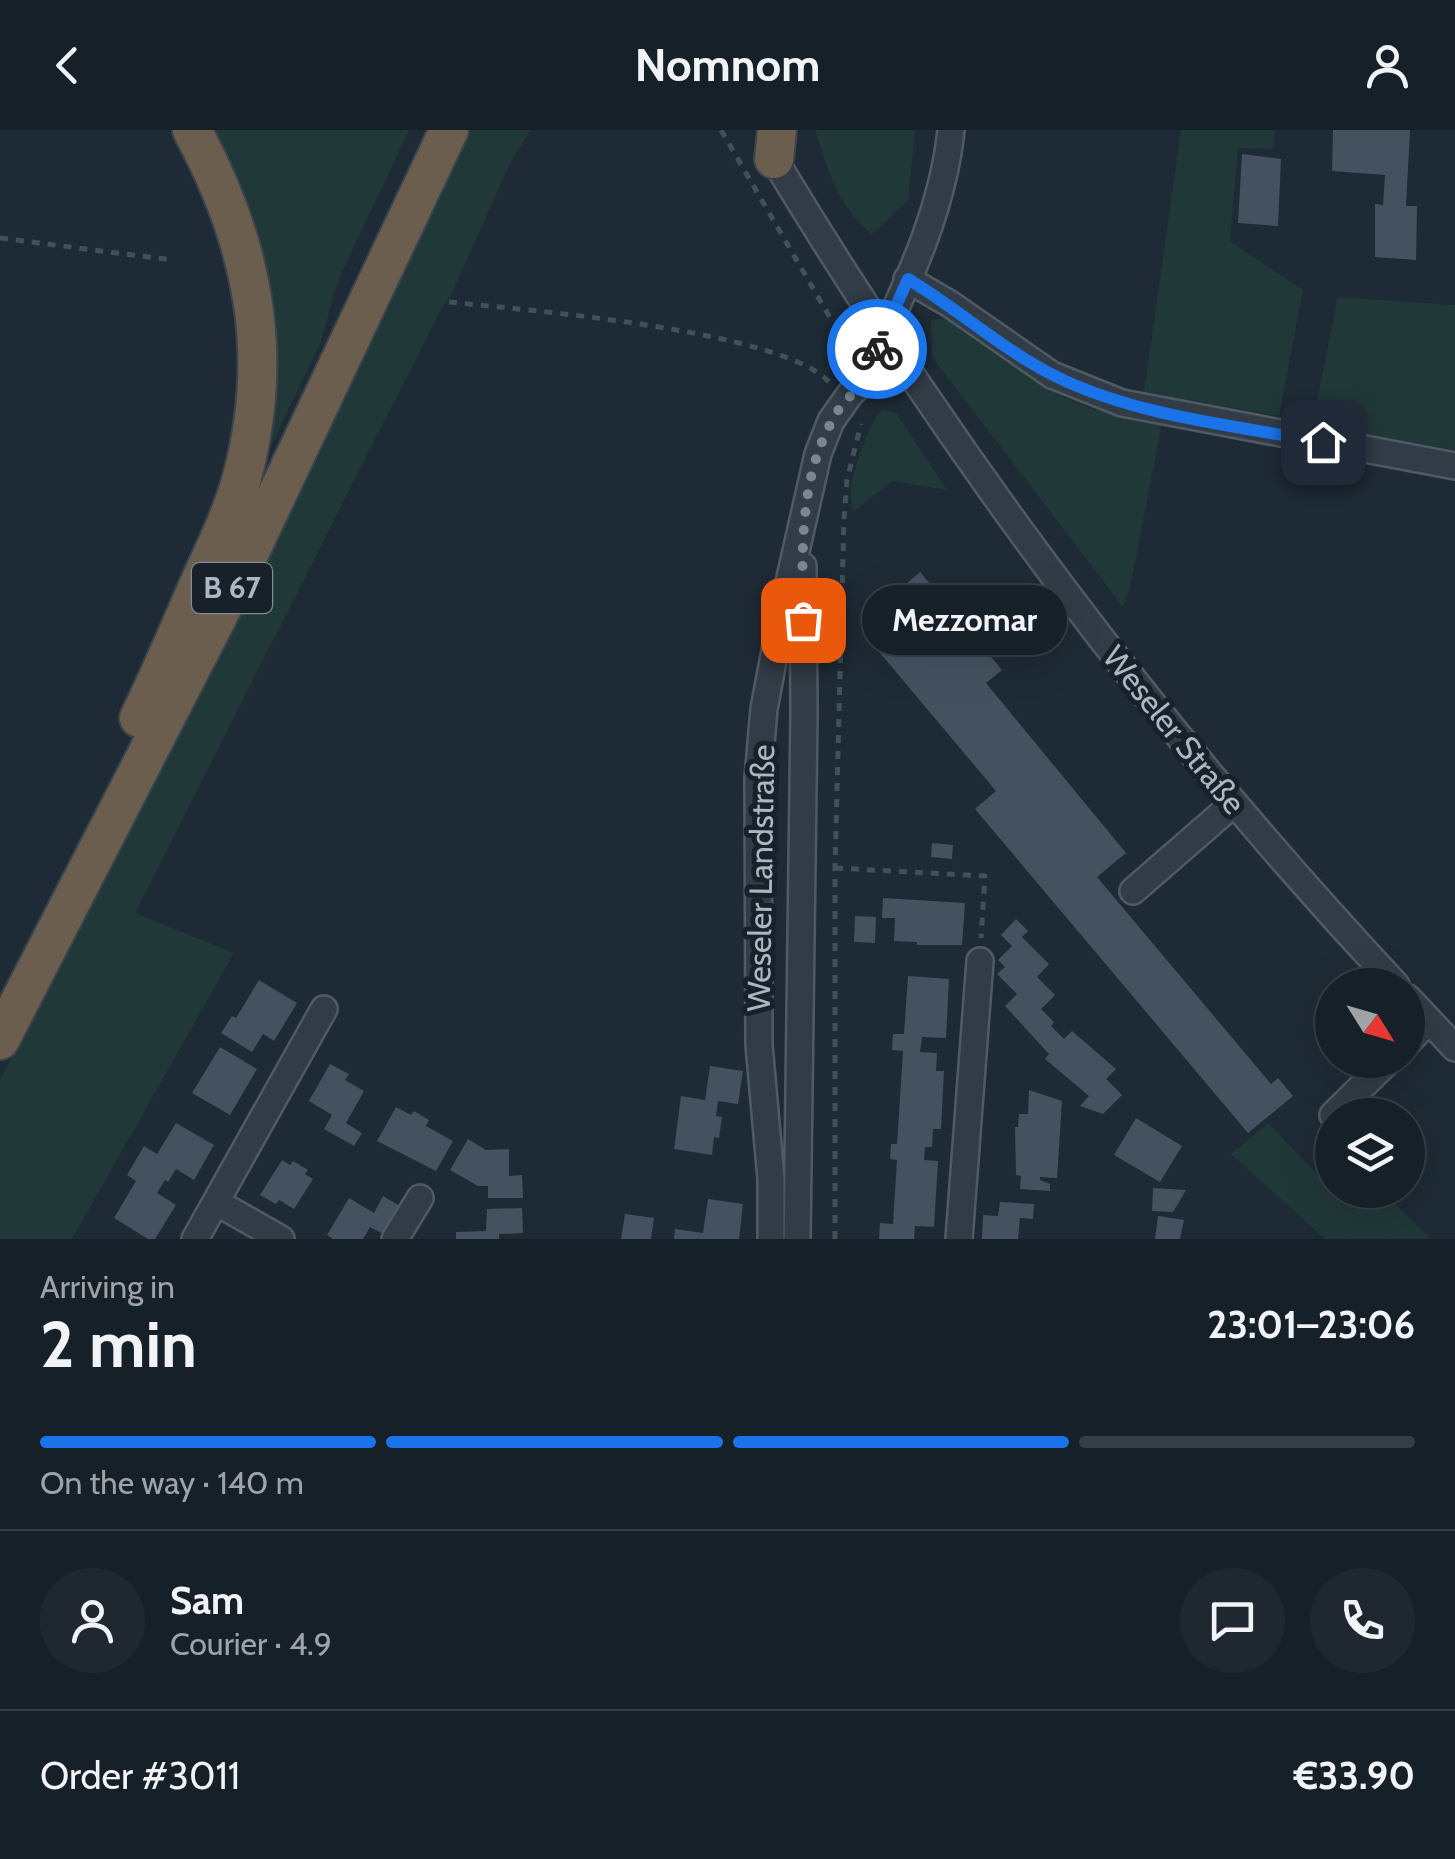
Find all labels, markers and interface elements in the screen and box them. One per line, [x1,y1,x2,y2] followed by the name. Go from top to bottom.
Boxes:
[40,38,95,93] icon: back
[635,38,820,92] text: Nomnom
[1360,38,1415,93] icon: person
[827,299,927,399] courier
[850,322,905,377] icon: bike
[1281,400,1366,485] pin
[1296,415,1351,470] icon: home
[192,563,272,613] road number: B 67
[761,578,846,663] pin
[863,585,1068,655] callout: Mezzomar
[776,593,831,648] icon: bag
[892,600,1037,639] text: Mezzomar
[1095,638,1254,822] street label: Weseler Straße
[739,744,782,1012] street label: Weseler Landstraße
[1315,968,1425,1078] north arrow
[1315,968,1425,1208] map controls
[1315,1098,1425,1208] button: layers
[40,1267,175,1306] text: Arriving in
[1207,1301,1415,1348] text: 23:01–23:06
[40,1304,197,1383] text: 2 min
[40,1463,304,1502] text: On the way · 140 m
[40,1568,145,1673] button: person
[1180,1568,1285,1673] button: chat
[1310,1568,1415,1673] button: phone
[170,1577,244,1624] text: Sam
[170,1624,332,1663] text: Courier · 4.9
[40,1752,240,1799] text: Order #3011
[1294,1752,1415,1799] text: €33.90

